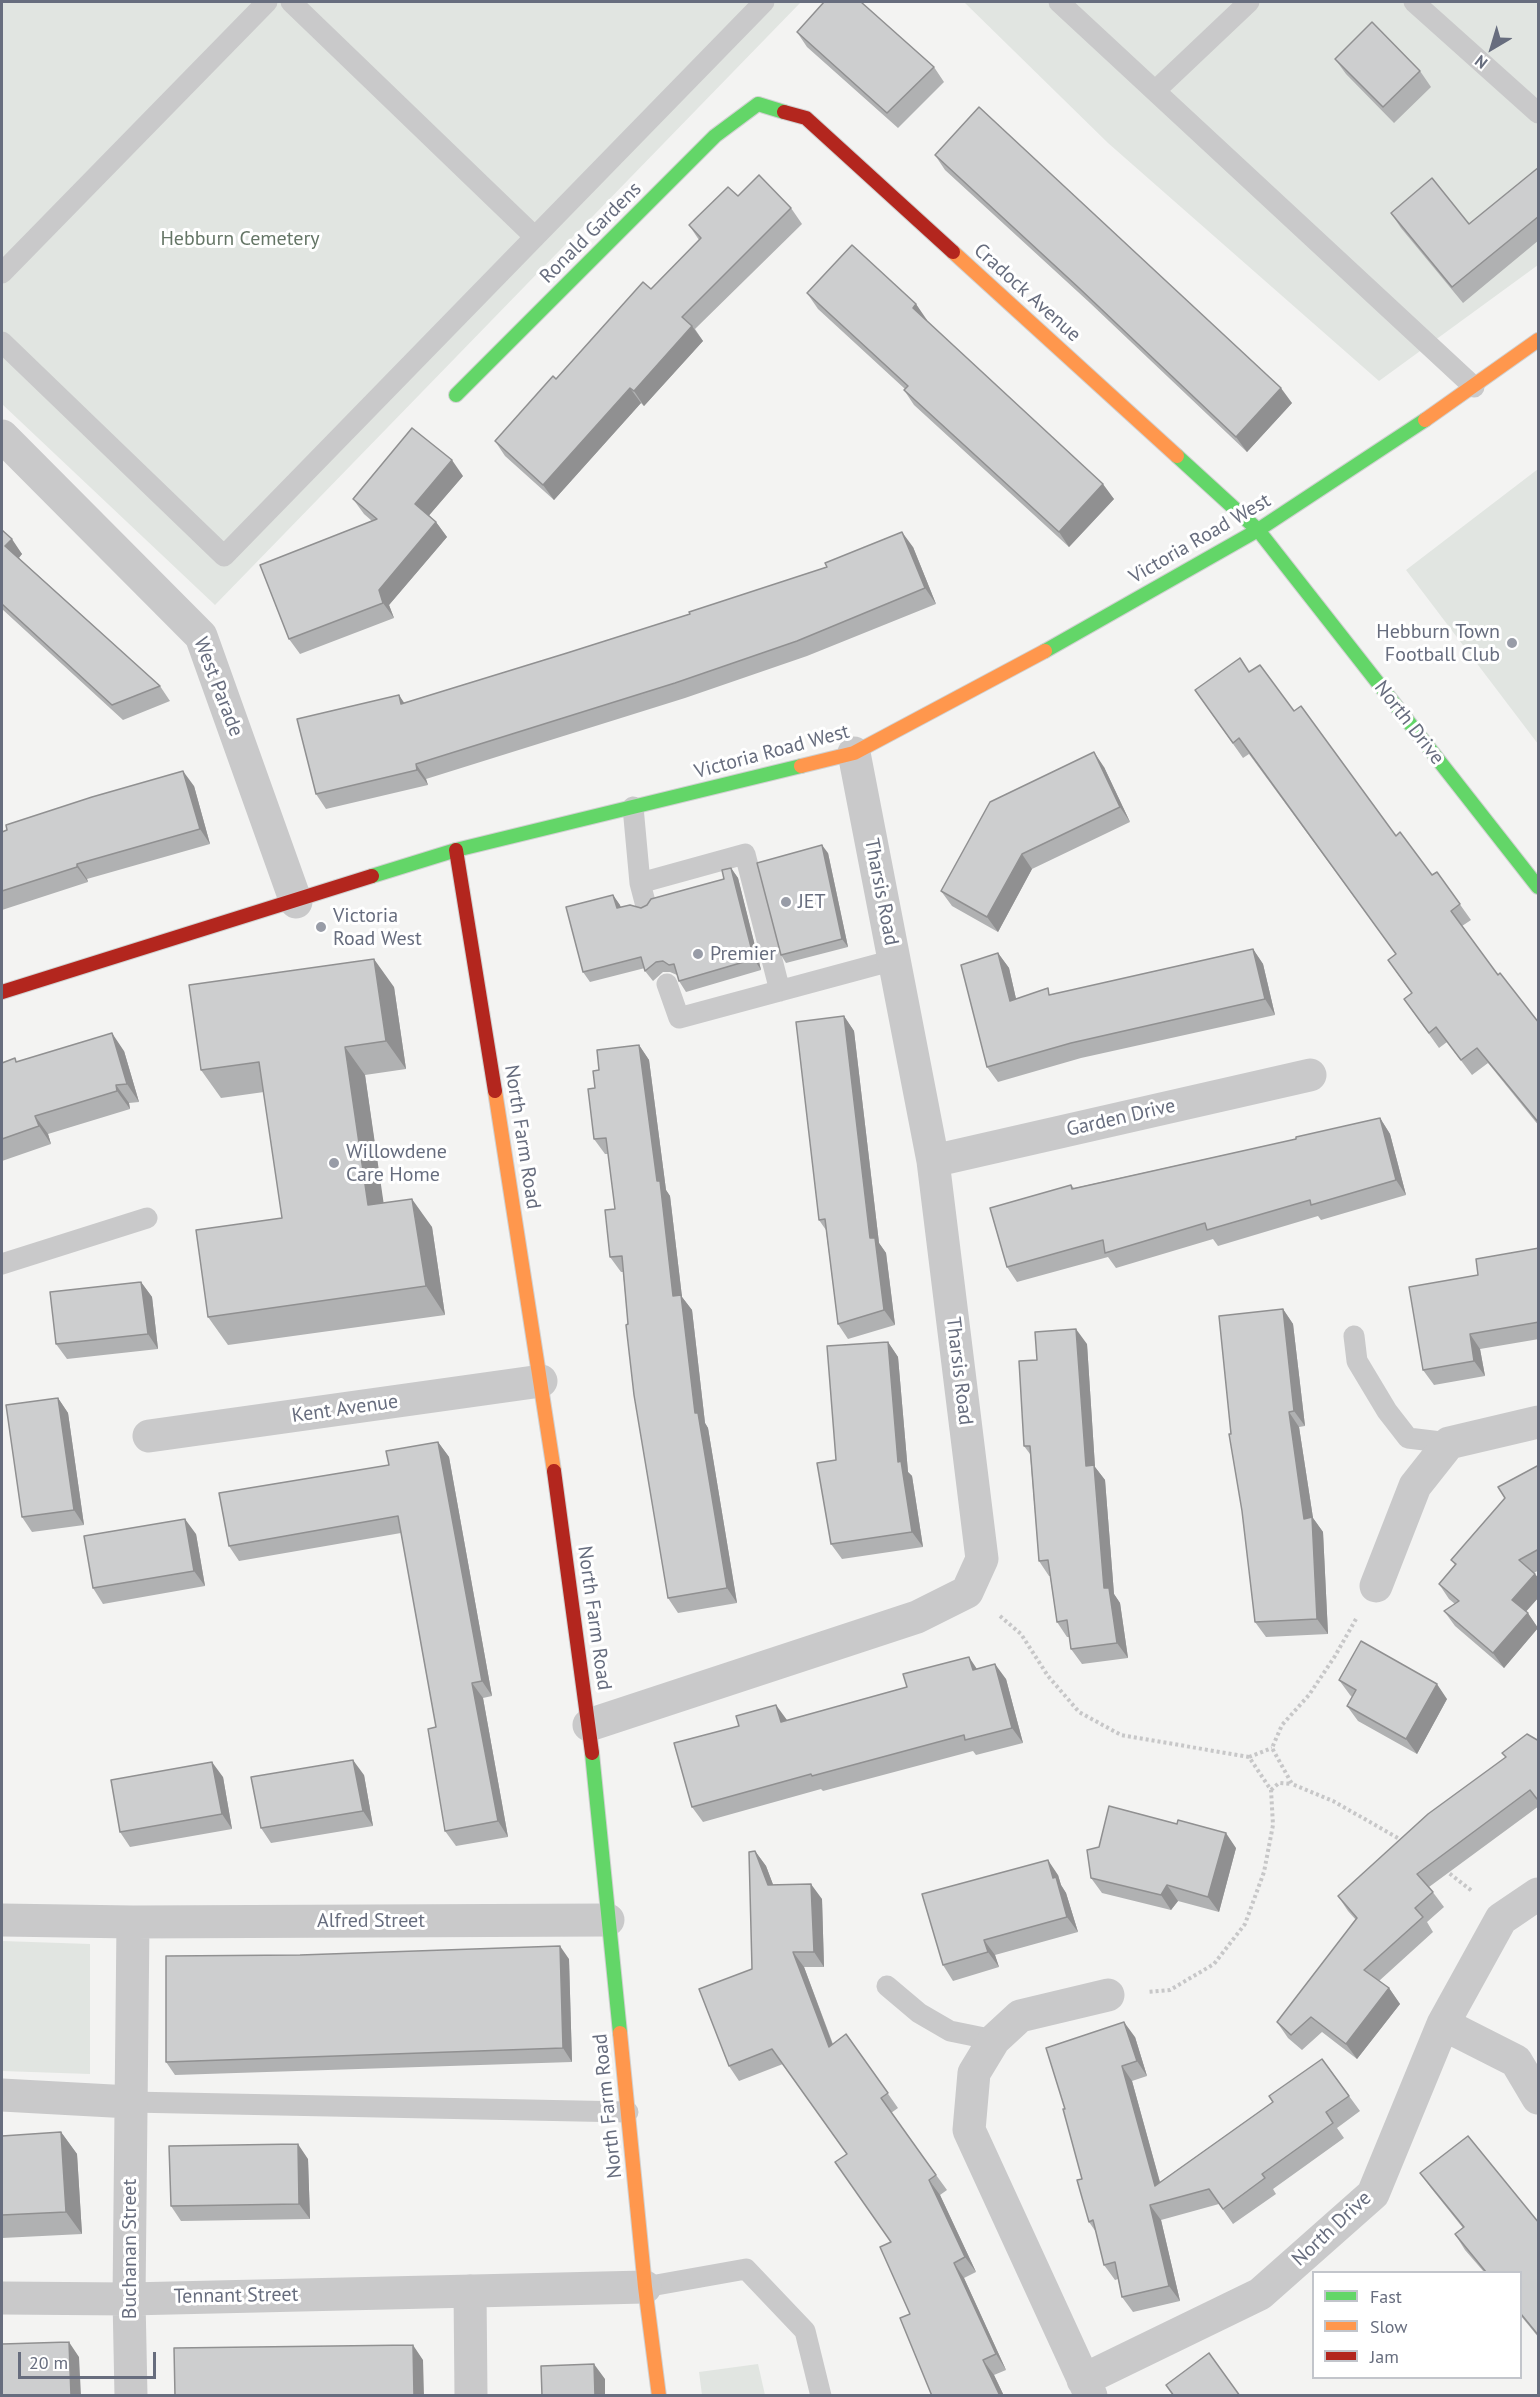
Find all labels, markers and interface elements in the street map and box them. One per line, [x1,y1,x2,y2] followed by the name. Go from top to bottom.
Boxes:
[1462,18,1522,78] north arrow
[1471,51,1491,73] text: N
[535,177,647,289] street label: Ronald Gardens
[160,227,320,251] park label: Hebburn Cemetery
[969,239,1085,347] street label: Cradock Avenue
[1125,489,1275,589] street label: Victoria Road West
[1376,620,1500,667] place label: Hebburn Town Football Club
[188,634,248,740] street label: West Parade
[1505,636,1519,650] marker: Hebburn Town Football Club
[1369,676,1449,770] street label: North Drive
[692,720,852,784] street label: Victoria Road West
[859,836,903,948] street label: Tharsis Road
[798,890,826,914] place label: JET
[779,895,793,909] marker: JET
[333,904,422,951] place label: Victoria Road West
[314,920,328,934] marker: Victoria Road West
[710,942,776,966] place label: Premier
[691,947,705,961] marker: Premier
[499,1063,545,1211] street label: North Farm Road
[1064,1094,1178,1142] street label: Garden Drive
[346,1140,447,1187] place label: Willowdene Care Home
[327,1156,341,1170] marker: Willowdene Care Home
[940,1316,978,1426] street label: Tharsis Road
[290,1390,400,1428] street label: Kent Avenue
[572,1544,616,1692] street label: North Farm Road
[317,1909,425,1933] street label: Alfred Street
[588,2032,628,2180] street label: North Farm Road
[118,2179,142,2319] street label: Buchanan Street
[1287,2186,1377,2272] street label: North Drive
[1312,2271,1522,2379] legend
[173,2283,299,2309] street label: Tennant Street
[1370,2285,1402,2308] text: Fast
[1370,2315,1408,2338] text: Slow
[21,2340,159,2378] scale bar
[1370,2345,1399,2368] text: Jam
[29,2351,68,2374] text: 20 m

